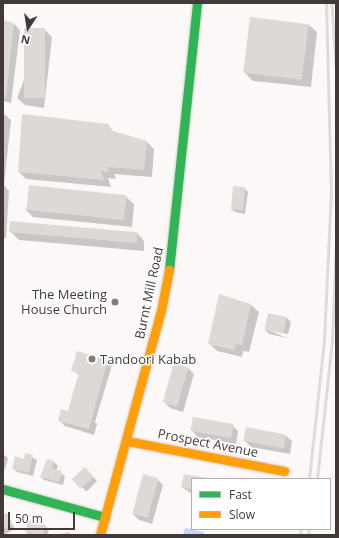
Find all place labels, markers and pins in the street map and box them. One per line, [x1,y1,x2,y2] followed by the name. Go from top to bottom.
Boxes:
[21,287,107,318] place label: The Meeting House Church
[110,297,120,307] marker: The Meeting House Church
[100,351,196,367] place label: Tandoori Kabab
[87,354,97,364] marker: Tandoori Kabab

